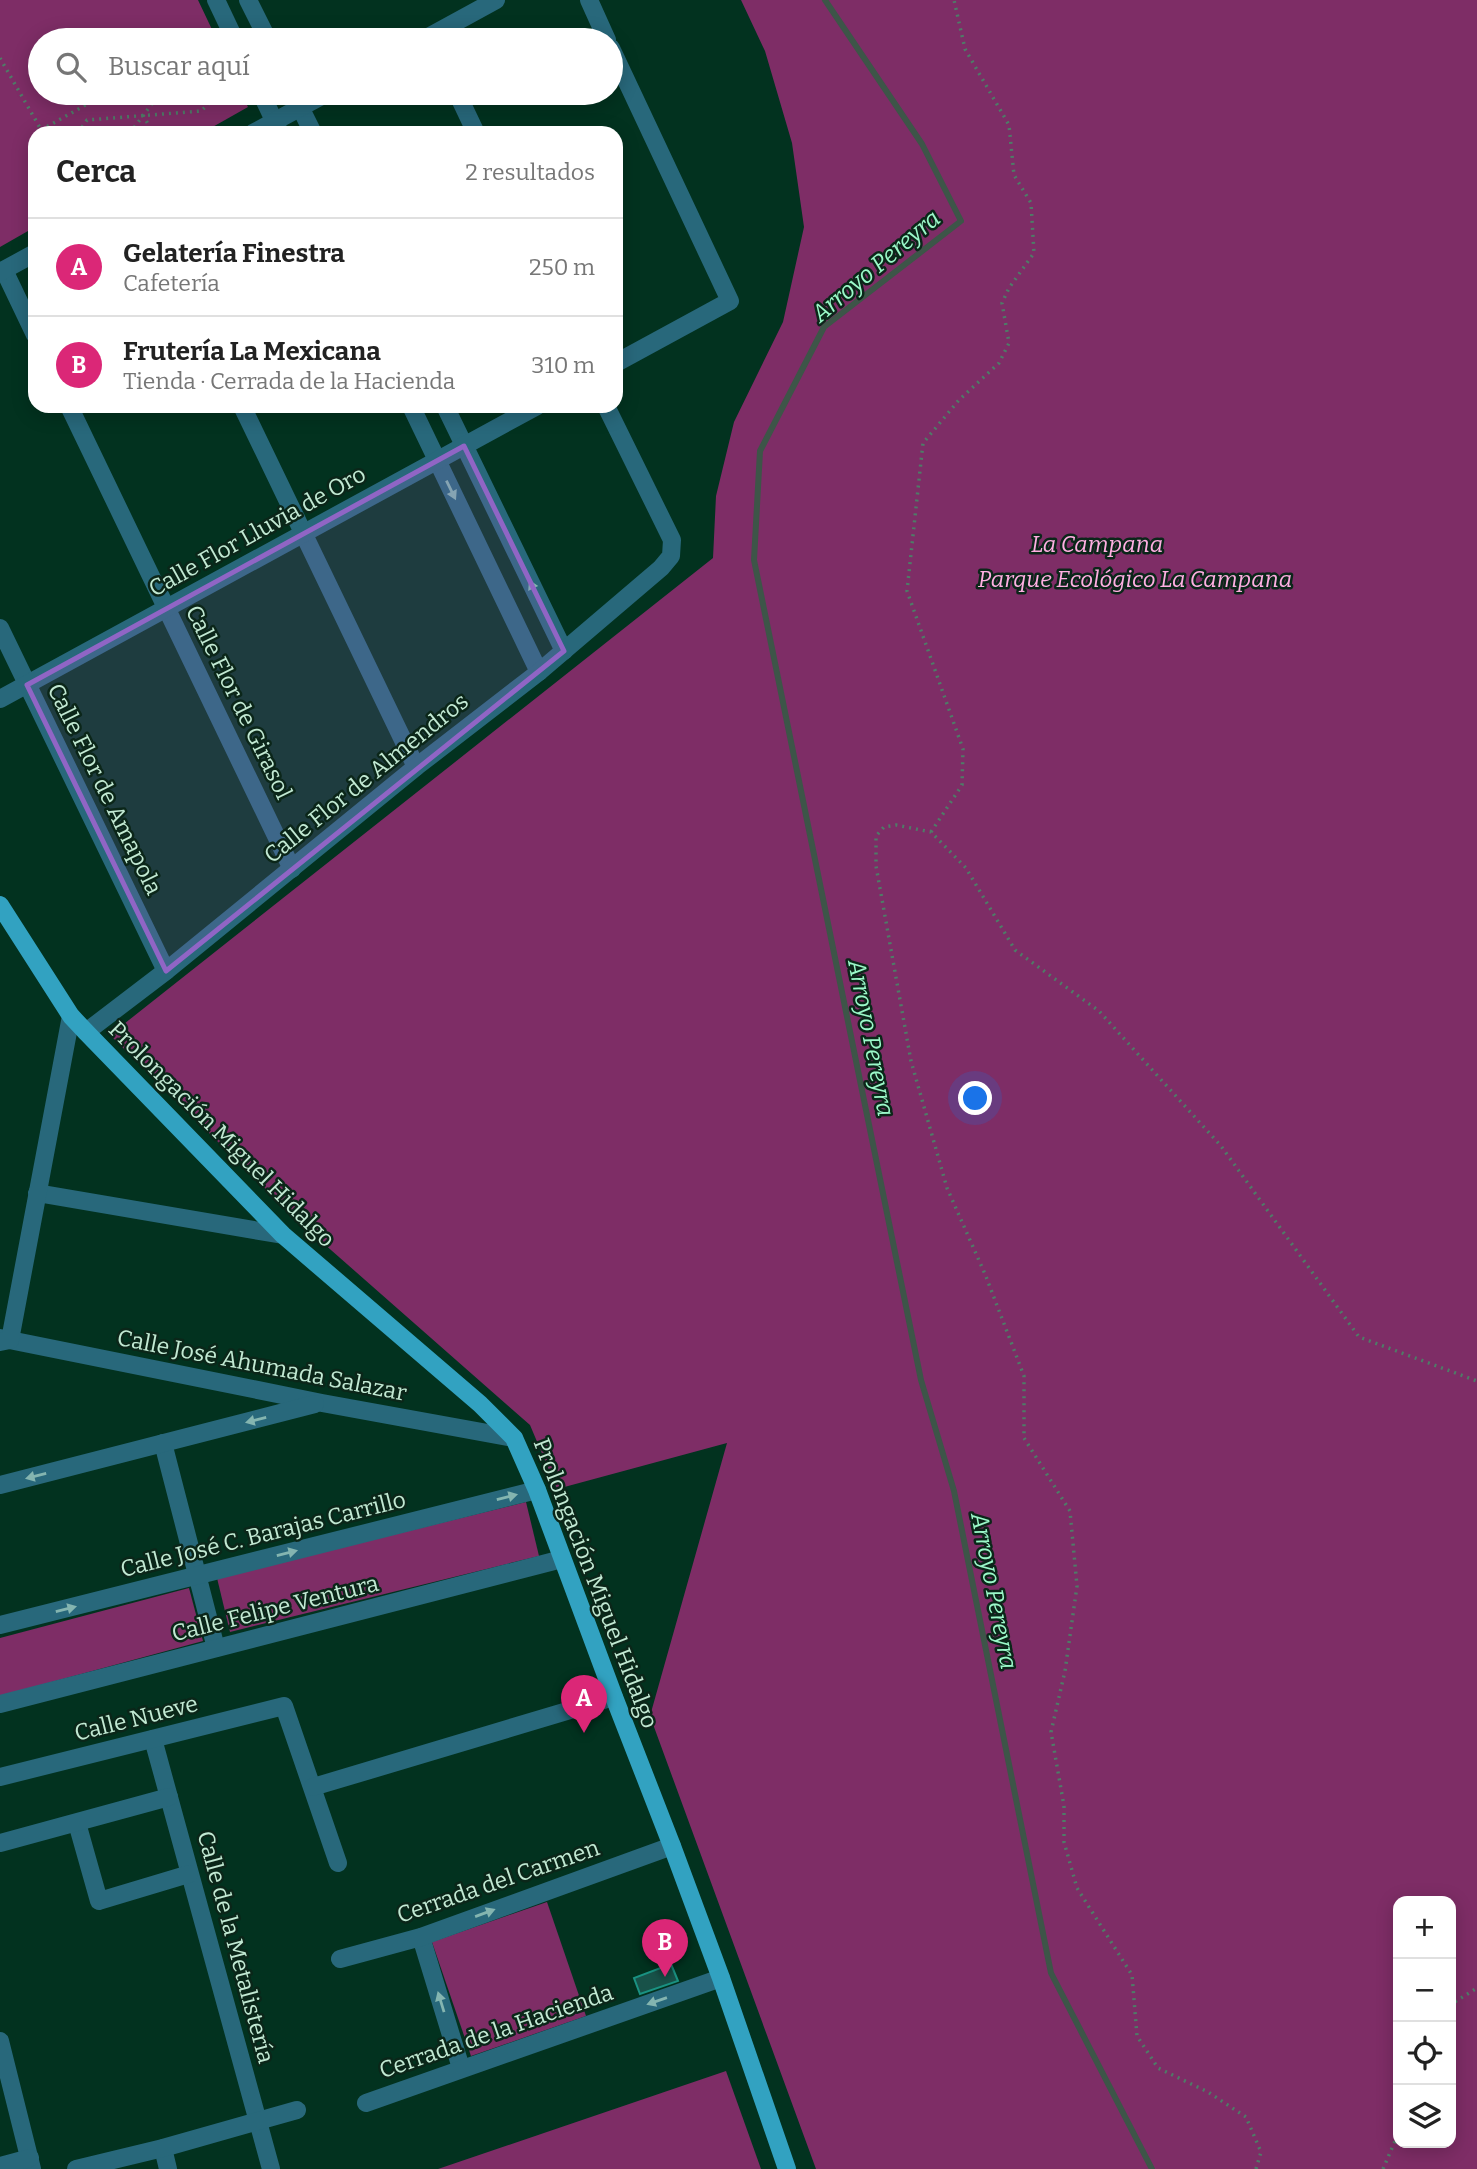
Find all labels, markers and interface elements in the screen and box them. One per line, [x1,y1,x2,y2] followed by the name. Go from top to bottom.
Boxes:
[28,28,623,105] search box
[52,48,90,86] icon: search
[108,51,250,82] text: Buscar aquí
[56,154,136,190] text: Cerca
[465,158,595,186] text: 2 resultados
[805,204,946,328] water label: Arroyo Pereyra
[123,238,345,269] text: Gelatería Finestra
[71,253,87,281] text: A
[529,253,595,281] text: 250 m
[123,269,220,297] text: Cafetería
[123,336,381,367] text: Frutería La Mexicana
[72,351,86,379] text: B
[531,351,595,379] text: 310 m
[123,367,455,395] text: Tienda · Cerrada de la Hacienda
[143,460,371,602] street label: Calle Flor Lluvia de Oro
[446,480,457,500] one-way arrow
[1031,530,1163,558] park label: La Campana
[978,565,1292,593] park label: Parque Ecológico La Campana
[529,580,540,600] one-way arrow
[180,601,298,804] street label: Calle Flor de Girasol
[42,679,169,900] street label: Calle Flor de Amapola
[258,687,474,869] street label: Calle Flor de Almendros
[842,956,900,1119] water label: Arroyo Pereyra
[103,1015,341,1253] street label: Prolongación Miguel Hidalgo
[958,1081,992,1115] your location
[115,1323,409,1407] street label: Calle José Ahumada Salazar
[245,1415,267,1426] one-way arrow
[528,1434,664,1732] street label: Prolongación Miguel Hidalgo
[25,1471,47,1482] one-way arrow
[117,1485,409,1583] street label: Calle José C. Barajas Carrillo
[496,1491,518,1502] one-way arrow
[965,1509,1023,1672] water label: Arroyo Pereyra
[276,1547,298,1558] one-way arrow
[169,1569,382,1647] street label: Calle Felipe Ventura
[55,1603,77,1614] one-way arrow
[561,1675,607,1733] pin: A
[71,1689,201,1747] street label: Calle Nueve
[192,1828,281,2067] street label: Calle de la Metalistería
[393,1833,603,1929] street label: Cerrada del Carmen
[1393,1896,1456,2148] map controls
[1393,1896,1456,1959] button: +
[475,1908,496,1919] one-way arrow
[642,1919,688,1977] pin: B
[1393,1959,1456,2022] button: −
[375,1978,617,2084] street label: Cerrada de la Hacienda
[435,1992,446,2013] one-way arrow
[646,1996,667,2007] one-way arrow
[1393,2022,1456,2085] button: locate
[1393,2085,1456,2148] button: layers

